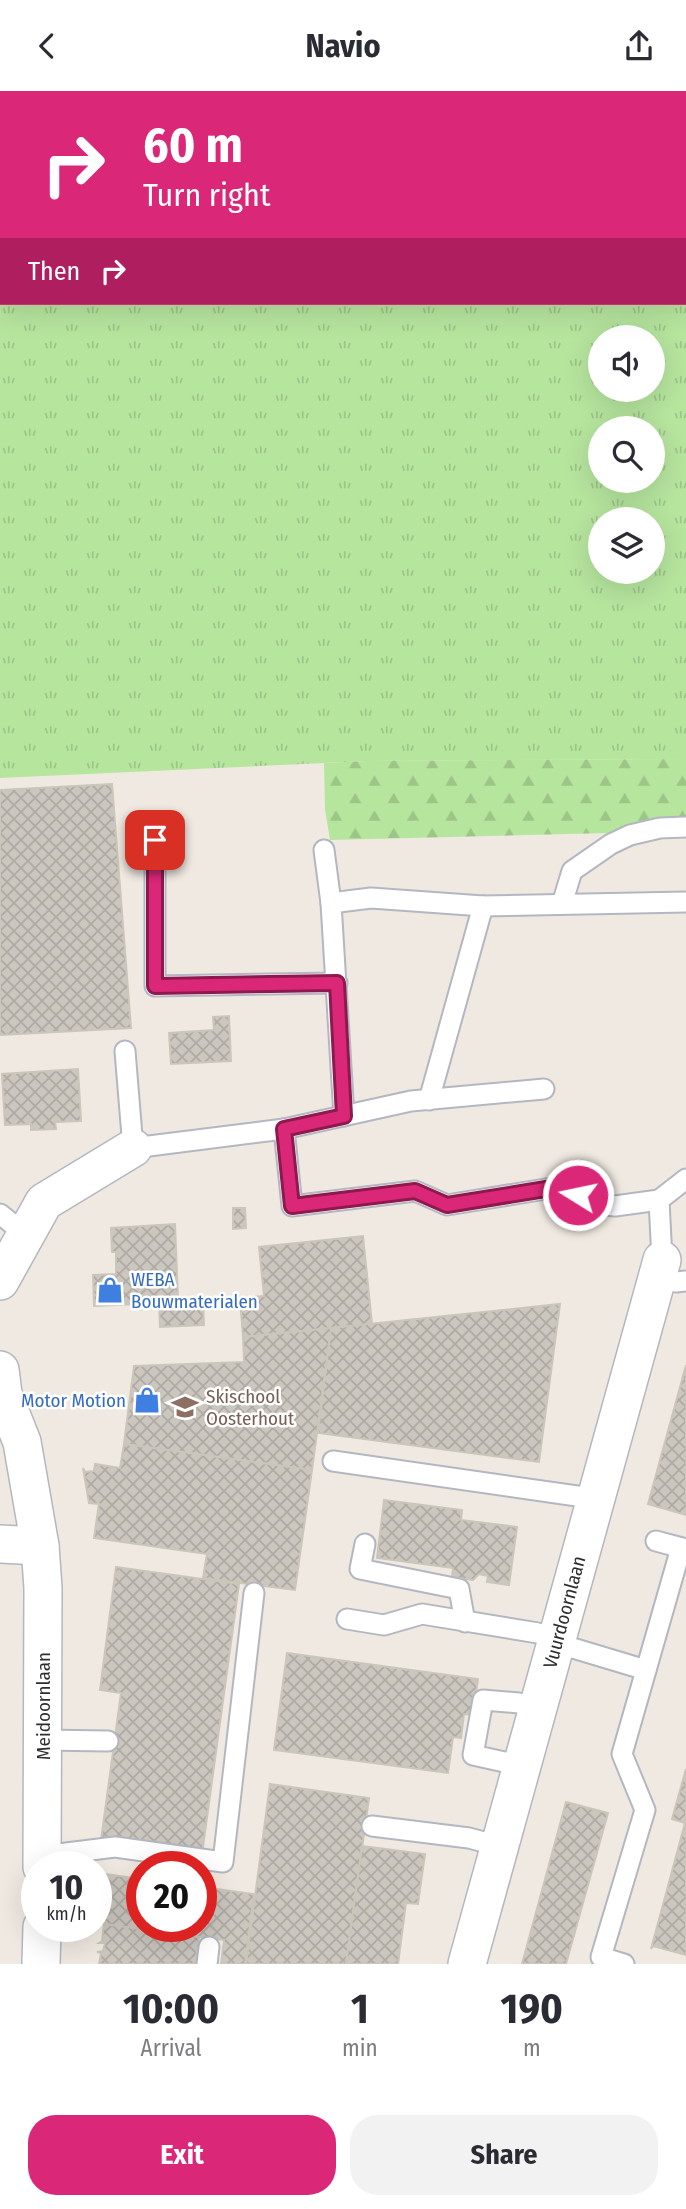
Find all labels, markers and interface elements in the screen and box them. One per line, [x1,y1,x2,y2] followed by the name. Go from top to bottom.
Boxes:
[28,27,66,65] icon: back
[305,27,381,65] text: Navio
[620,27,658,65] icon: share
[143,116,243,175] text: 60 m
[28,119,119,210] icon: right
[143,176,270,214] text: Turn right
[94,252,132,290] icon: right
[28,256,80,287] text: Then
[588,325,665,584] map controls
[588,325,665,402] button: sound
[588,416,665,493] button: search
[588,507,665,584] button: layers
[125,810,185,870] pin
[136,821,174,859] icon: arrive
[541,1158,615,1232] position arrow
[131,1268,258,1313] place label: WEBA Bouwmaterialen
[95,1275,125,1305] shop icon: WEBA Bouwmaterialen
[132,1385,162,1415] shop icon: Motor Motion
[206,1385,295,1430] place label: Skischool Oosterhout
[21,1389,126,1412] place label: Motor Motion
[170,1392,200,1422] school or university icon: Skischool Oosterhout
[538,1553,591,1671] street label: Vuurdoornlaan
[32,1652,55,1760] street label: Meidoornlaan
[126,1851,217,1942] speed limit sign: 20
[50,1866,83,1908] text: 10
[46,1903,87,1925] text: km/h
[123,1984,219,2034] text: 10:00
[351,1984,369,2034] text: 1
[501,1984,563,2034] text: 190
[141,2034,202,2062] text: Arrival
[342,2034,378,2062] text: min
[523,2034,541,2062] text: m
[28,2115,336,2195] button: Exit
[350,2115,658,2195] button: Share

